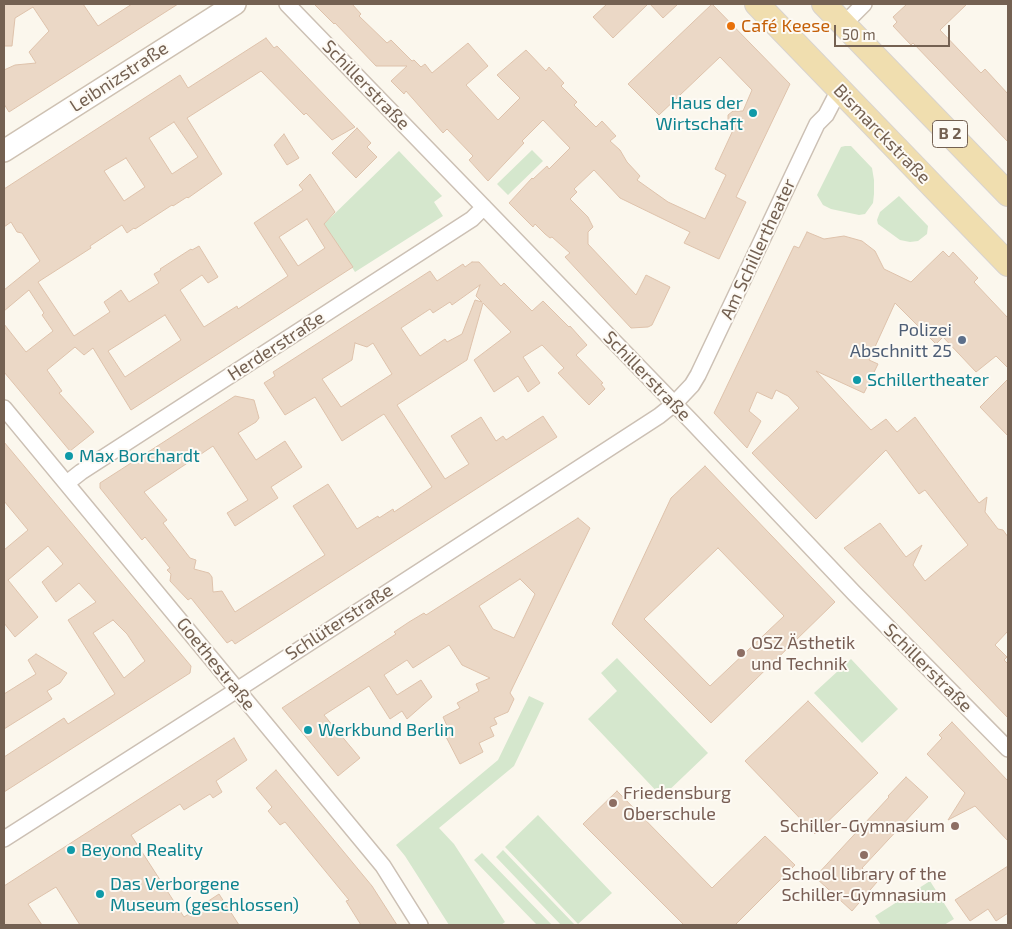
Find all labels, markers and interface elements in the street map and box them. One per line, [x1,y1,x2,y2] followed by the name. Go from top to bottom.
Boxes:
[741,15,830,37] place label: Café Keese
[837,15,953,47] scale bar
[725,20,737,32] marker: Café Keese
[842,25,876,43] text: 50 m
[318,36,414,134] street label: Schillerstraße
[66,37,172,117] street label: Leibnizstraße
[829,80,935,188] street label: Bismarckstraße
[655,92,743,134] place label: Haus der Wirtschaft
[747,107,759,119] marker: Haus der Wirtschaft
[932,120,968,148] road number: B 2
[716,175,800,323] street label: Am Schillertheater
[224,307,328,385] street label: Herderstraße
[850,319,952,362] place label: Polizei Abschnitt 25
[599,327,695,425] street label: Schillerstraße
[956,334,968,346] marker: Polizei Abschnitt 25
[867,369,989,391] place label: Schillertheater
[851,374,863,386] marker: Schillertheater
[79,445,200,467] place label: Max Borchardt
[63,450,75,462] marker: Max Borchardt
[281,579,397,665] street label: Schlüterstraße
[172,613,260,715] street label: Goethestraße
[879,619,977,717] street label: Schillerstraße
[751,632,855,674] place label: OSZ Ästhetik und Technik
[735,647,747,659] marker: OSZ Ästhetik und Technik
[318,719,454,741] place label: Werkbund Berlin
[302,724,314,736] marker: Werkbund Berlin
[623,782,731,824] place label: Friedensburg Oberschule
[607,797,619,809] marker: Friedensburg Oberschule
[780,815,945,837] place label: Schiller-Gymnasium
[949,820,961,832] marker: Schiller-Gymnasium
[81,839,203,861] place label: Beyond Reality
[65,844,77,856] marker: Beyond Reality
[858,849,870,861] marker: School library of the Schiller-Gymnasium
[781,863,947,906] place label: School library of the Schiller-Gymnasium
[110,873,299,916] place label: Das Verborgene Museum (geschlossen)
[94,888,106,900] marker: Das Verborgene Museum (geschlossen)

